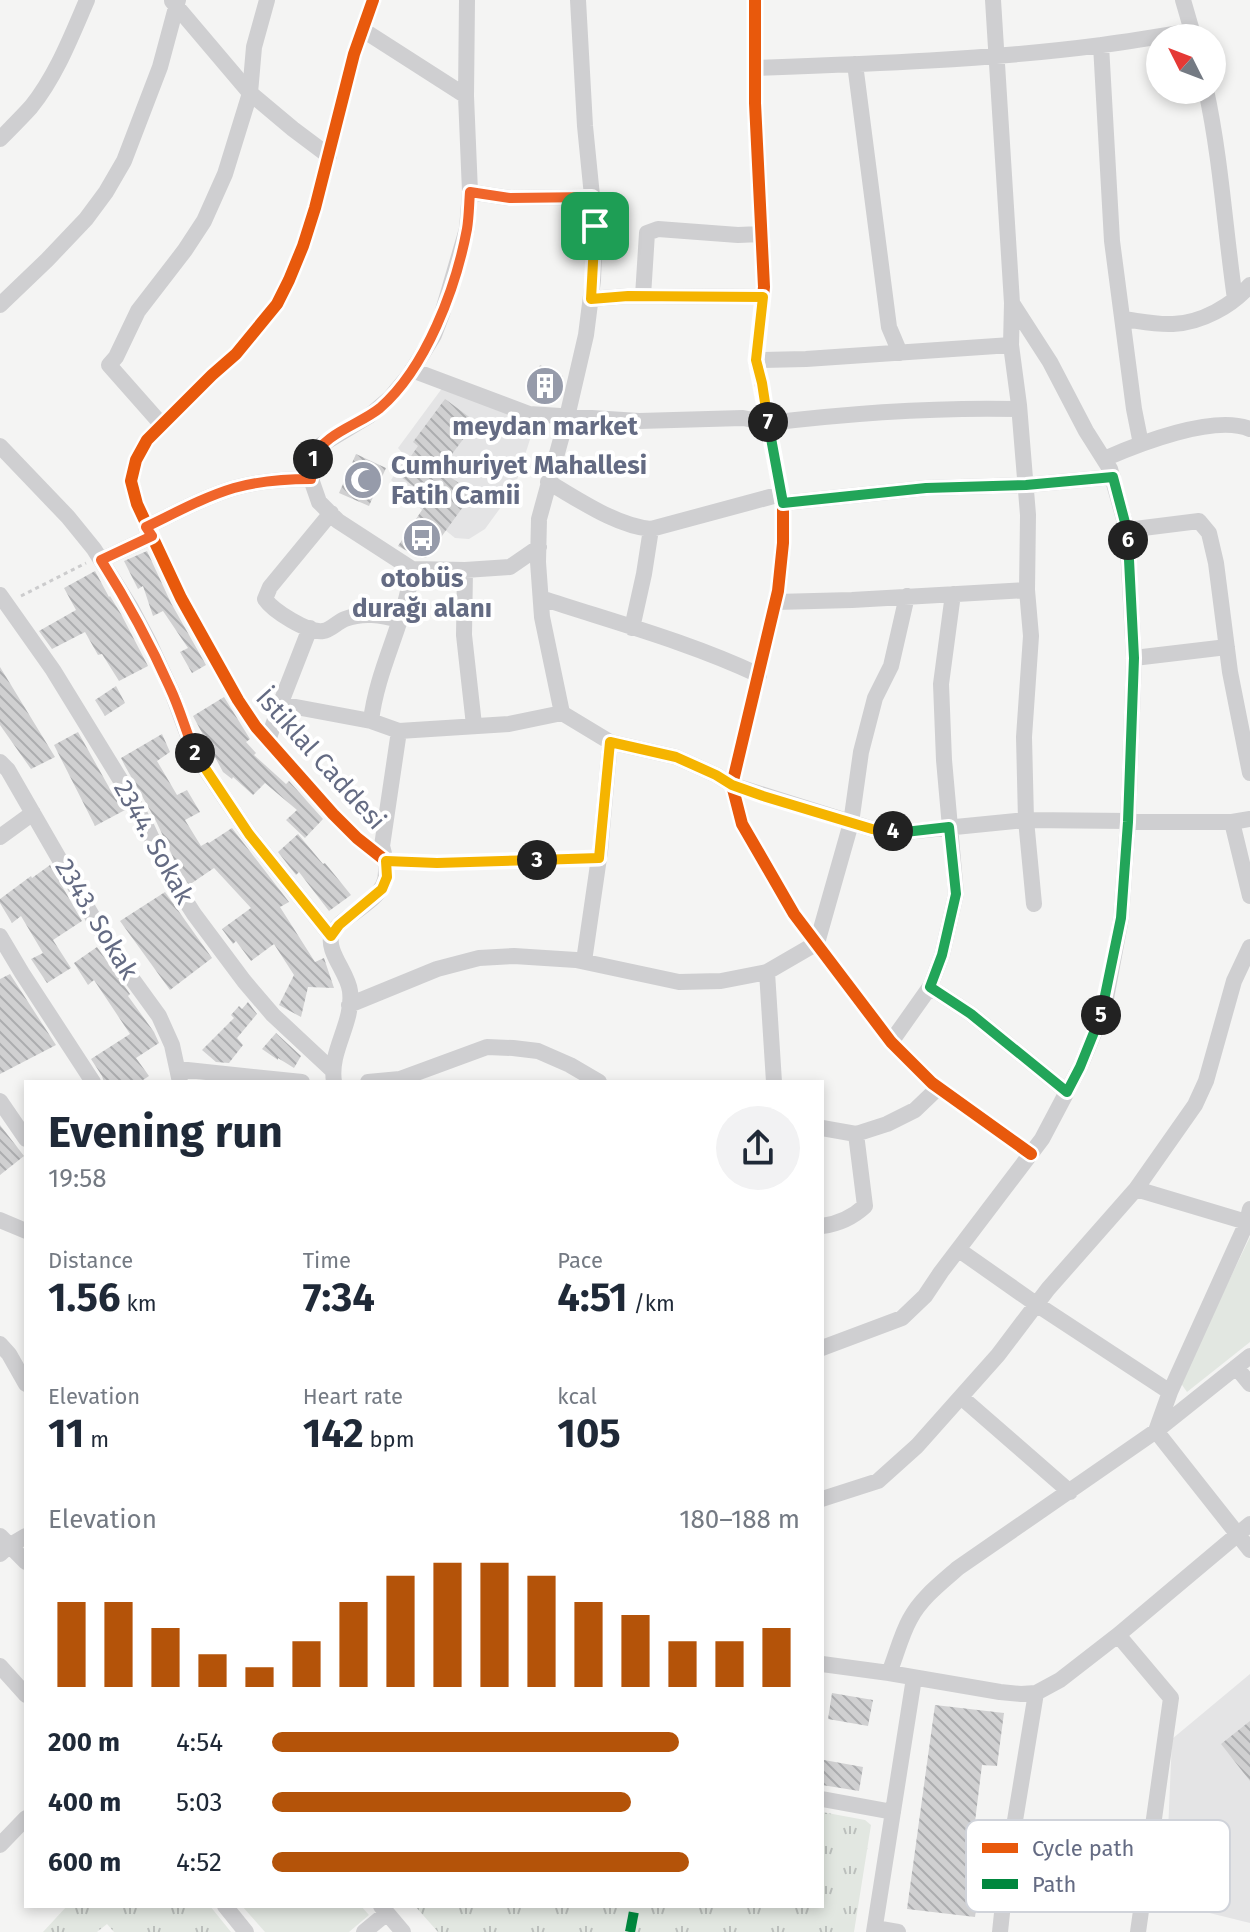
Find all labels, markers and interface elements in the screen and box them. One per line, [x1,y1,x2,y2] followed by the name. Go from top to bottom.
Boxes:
[1146,24,1226,104] north arrow
[1146,24,1226,104] map controls
[561,192,629,260] pin
[573,204,617,248] icon: arrive
[524,365,566,407] building icon: meydan market
[748,402,788,442] pin: 7
[763,408,773,435] text: 7
[452,411,639,442] place label: meydan market
[293,439,333,479] pin: 1
[308,445,318,472] text: 1
[391,450,647,511] place label: Cumhuriyet Mahallesi Fatih Camii
[342,459,384,501] mosque icon: Cumhuriyet Mahallesi Fatih Camii
[401,517,443,559] bus stop icon: otobüs durağı alanı
[1108,520,1148,560] pin: 6
[1122,526,1134,553] text: 6
[352,563,492,624] place label: otobüs durağı alanı
[249,682,392,836] street label: İstiklal Caddesi
[175,733,215,773] pin: 2
[189,739,201,766] text: 2
[107,775,200,910] street label: 2344. Sokak
[873,811,913,851] pin: 4
[887,817,899,844] text: 4
[517,840,557,880] pin: 3
[531,846,543,873] text: 3
[49,853,145,986] street label: 2343. Sokak
[1081,995,1121,1035] pin: 5
[1095,1001,1107,1028] text: 5
[48,1106,283,1159] text: Evening run
[716,1106,800,1190] button: share
[48,1163,107,1194] text: 19:58
[48,1247,133,1274] text: Distance
[303,1247,351,1274] text: Time
[557,1247,603,1274] text: Pace
[48,1274,121,1322] text: 1.56
[303,1274,375,1322] text: 7:34
[557,1274,628,1322] text: 4:51
[121,1290,157,1317] text: km
[628,1290,675,1317] text: /km
[48,1383,140,1410] text: Elevation
[303,1383,403,1410] text: Heart rate
[557,1383,597,1410] text: kcal
[48,1410,84,1458] text: 11
[303,1410,364,1458] text: 142
[557,1410,621,1458] text: 105
[84,1426,109,1453] text: m
[364,1426,415,1453] text: bpm
[48,1504,157,1535] text: Elevation
[679,1504,800,1535] text: 180–188 m
[48,1727,120,1758] text: 200 m
[176,1727,223,1758] text: 4:54
[48,1787,121,1818] text: 400 m
[176,1787,223,1818] text: 5:03
[966,1820,1230,1912] legend
[1032,1835,1134,1862] text: Cycle path
[48,1847,121,1878] text: 600 m
[176,1847,222,1878] text: 4:52
[1032,1871,1076,1898] text: Path

